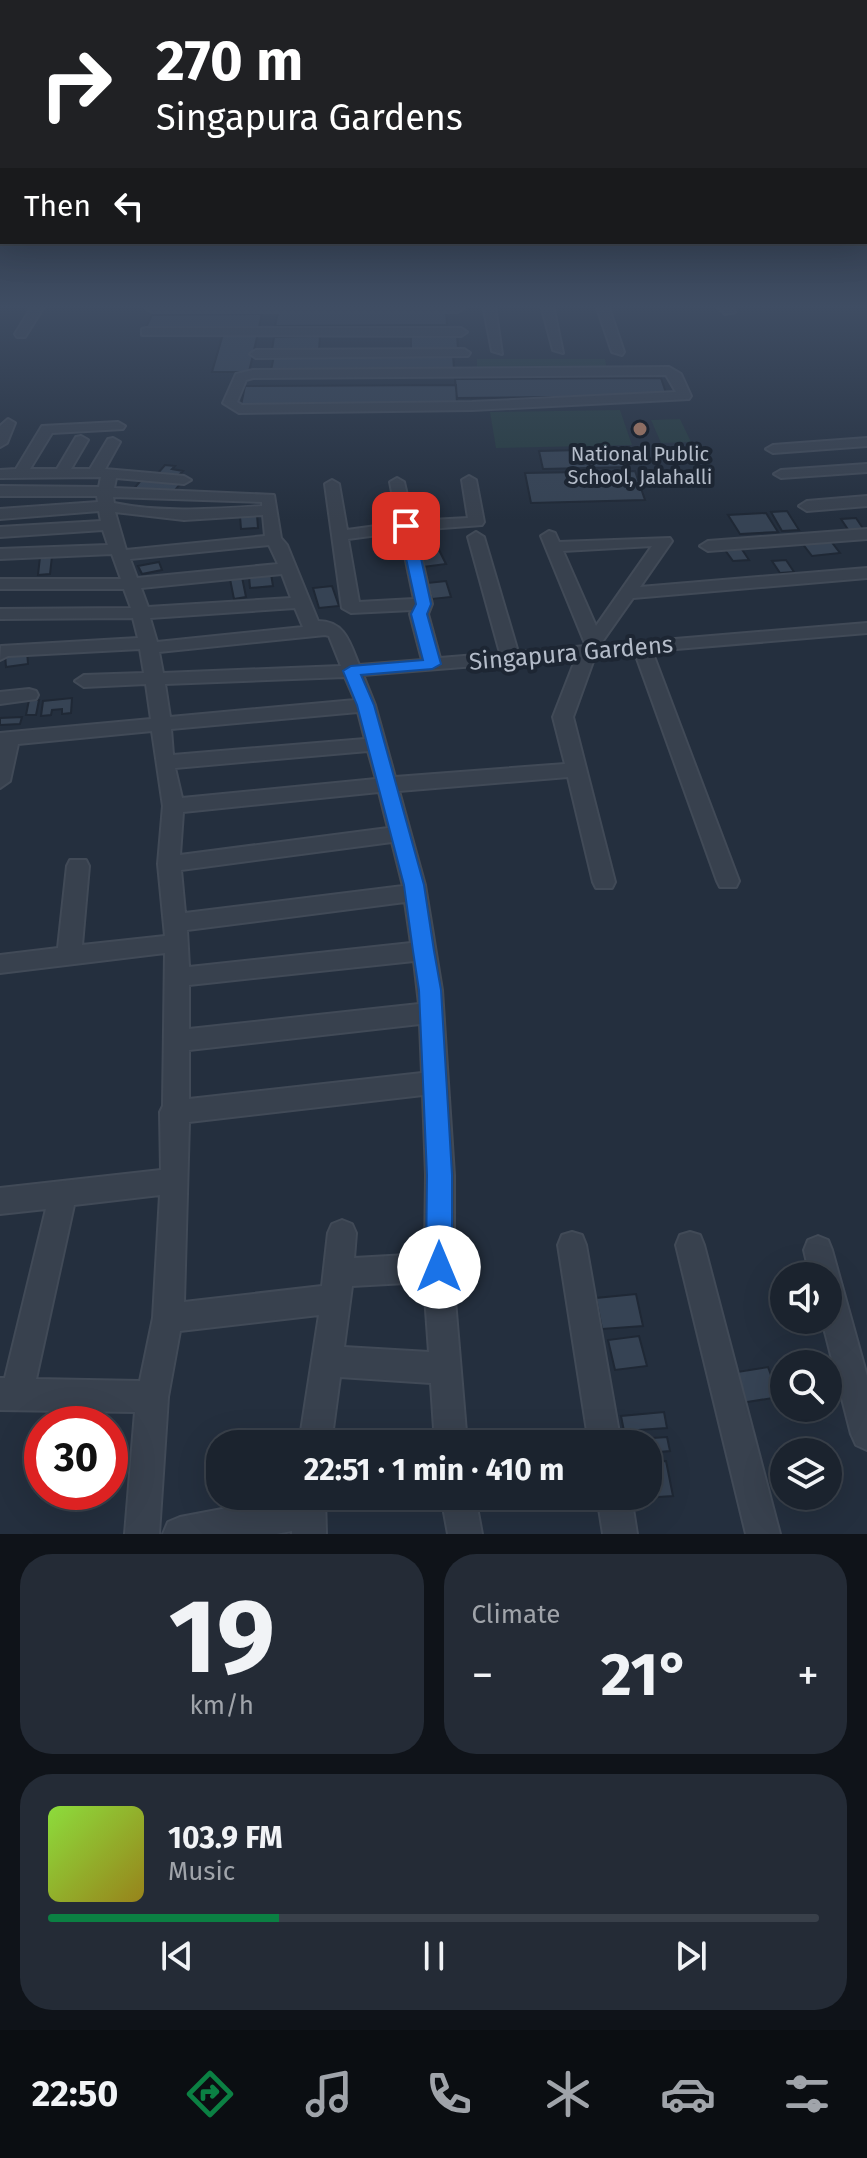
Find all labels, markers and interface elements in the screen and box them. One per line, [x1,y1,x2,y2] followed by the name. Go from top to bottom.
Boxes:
[156,28,303,95] text: 270 m
[24,32,128,136] icon: right
[156,96,463,140] text: Singapura Gardens
[107,184,151,228] icon: left
[24,188,91,224] text: Then
[631,420,649,438] marker: National Public School, Jalahalli
[568,442,712,489] place label: National Public School, Jalahalli
[372,492,440,560] pin
[384,504,428,548] icon: arrive
[468,630,674,676] street label: Singapura Gardens
[397,1225,481,1309] position arrow
[770,1262,842,1510] map controls
[770,1262,842,1334] button: sound
[770,1350,842,1422] button: search
[24,1406,128,1510] speed limit sign: 30
[770,1438,842,1510] button: layers
[304,1452,564,1488] text: 22:51 · 1 min · 410 m
[169,1575,275,1700] text: 19
[472,1599,560,1630] text: Climate
[601,1639,690,1711] text: 21°
[472,1649,494,1702] text: −
[797,1649,819,1702] text: +
[190,1690,254,1721] text: km/h
[168,1820,283,1856] text: 103.9 FM
[168,1856,235,1887] text: Music
[155,1934,199,1978] icon: previous
[412,1934,456,1978] icon: pause
[669,1934,713,1978] icon: next
[182,2066,238,2122] icon: directions
[301,2066,357,2122] icon: music
[421,2066,477,2122] icon: phone
[540,2066,596,2122] icon: climate
[660,2066,716,2122] icon: car
[779,2066,835,2122] icon: filters
[32,2072,118,2116] text: 22:50

